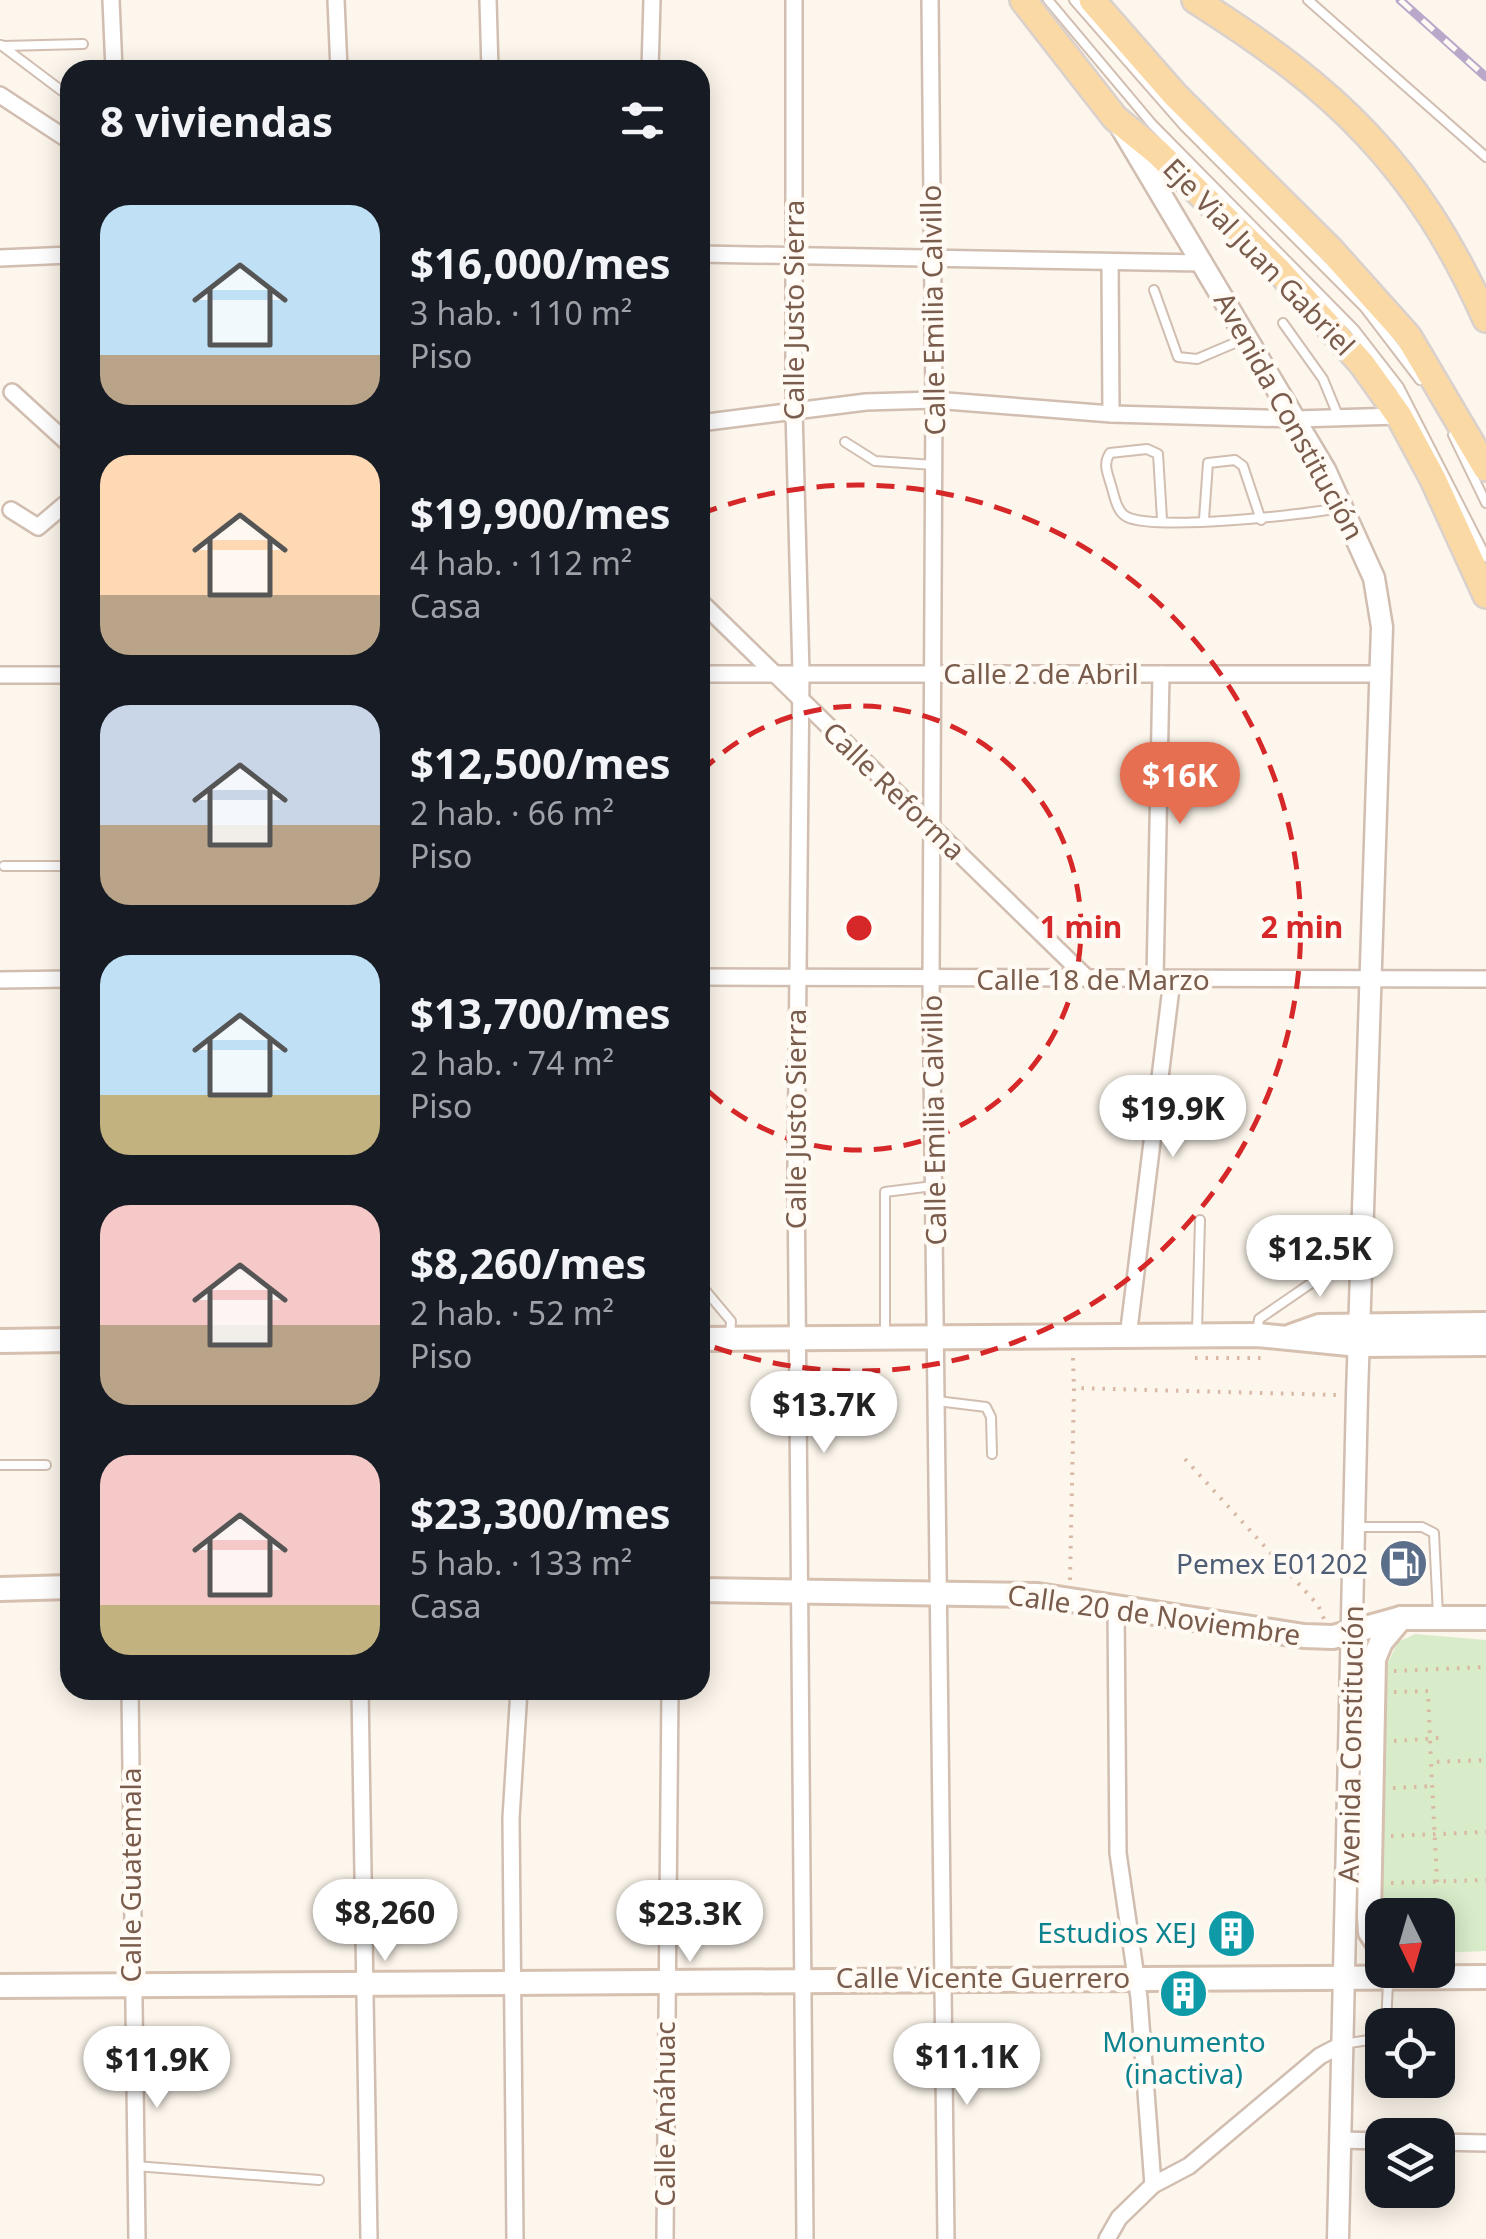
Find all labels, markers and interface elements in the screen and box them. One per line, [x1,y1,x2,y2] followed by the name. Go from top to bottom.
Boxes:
[100,92,333,149] text: 8 viviendas
[615,93,670,148] icon: filters
[1156,149,1364,363] street label: Eje Vial Juan Gabriel
[911,184,953,436] street label: Calle Emilia Calvillo
[774,200,812,420] street label: Calle Justo Sierra
[410,234,671,291] text: $16,000/mes
[180,245,300,365] icon: home
[1206,285,1374,546] street label: Avenida Constitución
[410,291,632,334] text: 3 hab. · 110 m²
[410,334,472,377] text: Piso
[410,484,671,541] text: $19,900/mes
[180,495,300,615] icon: home
[410,541,632,584] text: 4 hab. · 112 m²
[410,584,481,627] text: Casa
[943,654,1139,692] street label: Calle 2 de Abril
[815,713,974,868] street label: Calle Reforma
[410,734,671,791] text: $12,500/mes
[1121,742,1239,827] pin: $16K
[180,745,300,865] icon: home
[1142,753,1218,796] text: $16K
[410,791,614,834] text: 2 hab. · 66 m²
[410,834,472,877] text: Piso
[1040,906,1122,947] text: 1 min
[1261,906,1343,947] text: 2 min
[841,910,877,946] centre of rings
[976,960,1210,998] street label: Calle 18 de Marzo
[410,984,671,1041] text: $13,700/mes
[912,994,954,1246] street label: Calle Emilia Calvillo
[180,995,300,1115] icon: home
[776,1009,814,1229] street label: Calle Justo Sierra
[410,1041,614,1084] text: 2 hab. · 74 m²
[1092,1075,1254,1160] pin: $19.9K
[410,1084,472,1127] text: Piso
[1121,1086,1225,1129] text: $19.9K
[1239,1215,1401,1300] pin: $12.5K
[1268,1226,1372,1269] text: $12.5K
[410,1234,647,1291] text: $8,260/mes
[180,1245,300,1365] icon: home
[410,1291,614,1334] text: 2 hab. · 52 m²
[410,1334,472,1377] text: Piso
[743,1371,905,1456] pin: $13.7K
[772,1382,876,1425] text: $13.7K
[410,1484,671,1541] text: $23,300/mes
[180,1495,300,1615] icon: home
[1377,1538,1429,1590] fuel station icon: Pemex E01202
[410,1541,632,1584] text: 5 hab. · 133 m²
[1176,1544,1368,1582] place label: Pemex E01202
[1005,1575,1303,1653] street label: Calle 20 de Noviembre
[410,1584,481,1627] text: Casa
[1329,1605,1371,1883] street label: Avenida Constitución
[111,1767,149,1983] street label: Calle Guatemala
[304,1879,466,1964] pin: $8,260
[609,1880,771,1965] pin: $23.3K
[335,1890,435,1933] text: $8,260
[638,1891,742,1934] text: $23.3K
[1365,1898,1455,1988] north arrow
[1365,1898,1455,2208] map controls
[1206,1907,1258,1959] building icon: Estudios XEJ
[1037,1913,1197,1951] place label: Estudios XEJ
[836,1958,1130,1996] street label: Calle Vicente Guerrero
[1158,1968,1210,2020] building icon: Monumento (inactiva)
[1365,2008,1455,2098] button: locate
[645,2021,683,2207] street label: Calle Anáhuac
[1102,2022,1266,2092] place label: Monumento (inactiva)
[886,2023,1048,2108] pin: $11.1K
[76,2026,238,2111] pin: $11.9K
[915,2034,1019,2077] text: $11.1K
[105,2037,209,2080] text: $11.9K
[1365,2118,1455,2208] button: layers

